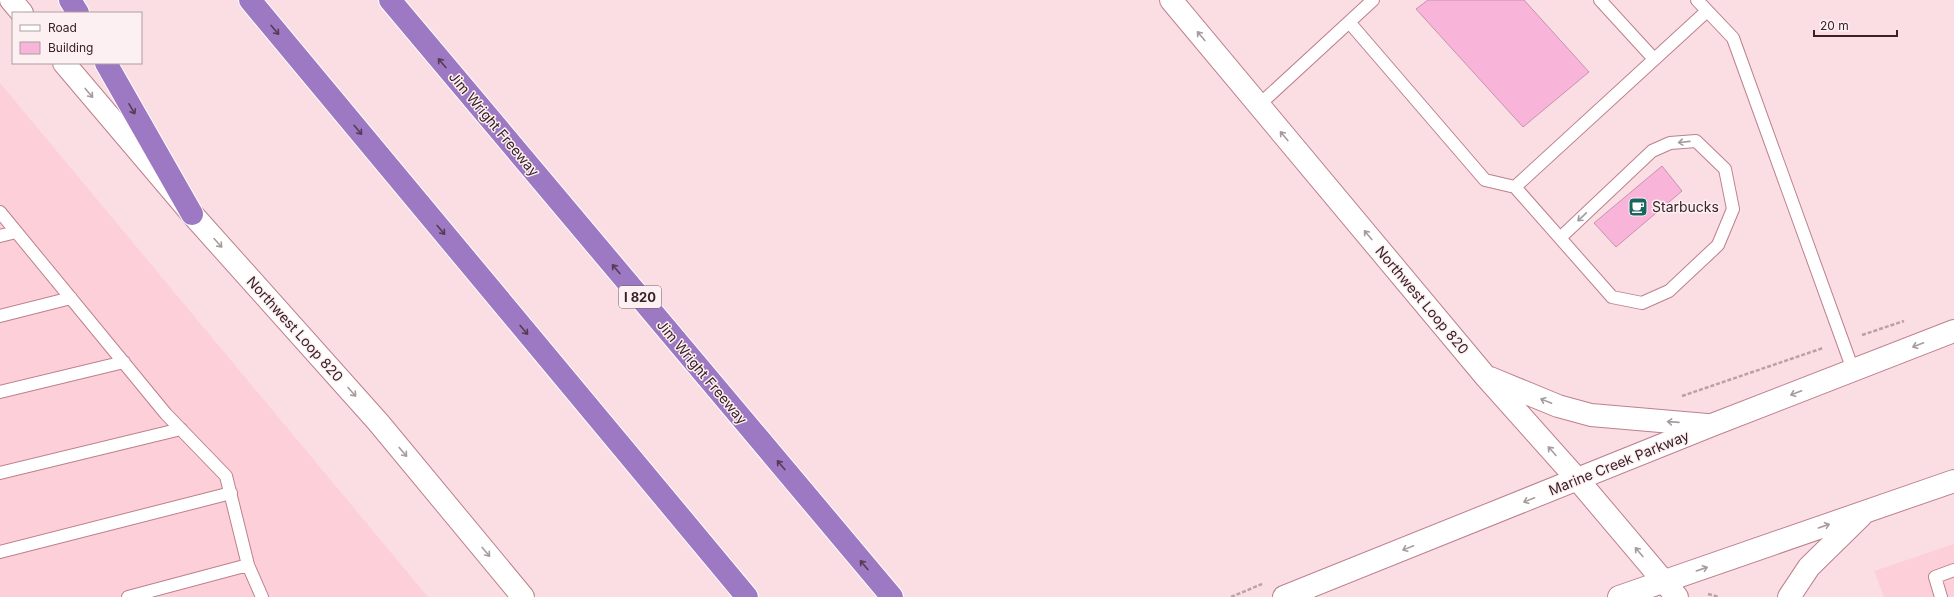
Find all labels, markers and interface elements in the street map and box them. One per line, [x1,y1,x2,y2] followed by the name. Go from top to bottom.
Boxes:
[12,12,142,64] legend
[1814,12,1897,38] scale bar
[1820,18,1849,33] text: 20 m
[48,20,77,35] text: Road
[270,25,279,35] one-way arrow
[1196,31,1205,41] one-way arrow
[48,40,93,55] text: Building
[438,57,447,68] one-way arrow
[446,68,543,179] street label: Jim Wright Freeway
[85,87,94,98] one-way arrow
[129,103,137,115] one-way arrow
[353,125,362,135] one-way arrow
[1280,130,1289,141] one-way arrow
[1678,138,1691,146] one-way arrow
[1627,196,1649,218] cafe icon: Starbucks
[1652,198,1719,215] place label: Starbucks
[1577,212,1587,221] one-way arrow
[436,225,445,235] one-way arrow
[1363,230,1372,241] one-way arrow
[213,238,223,248] one-way arrow
[1372,242,1473,357] street label: Northwest Loop 820
[612,264,621,275] one-way arrow
[244,273,347,385] street label: Northwest Loop 820
[619,286,661,308] road number: I 820
[654,316,751,427] street label: Jim Wright Freeway
[520,324,529,335] one-way arrow
[1912,342,1924,350] one-way arrow
[347,387,356,397] one-way arrow
[1791,389,1803,397] one-way arrow
[1540,396,1552,404] one-way arrow
[1667,419,1680,426] one-way arrow
[1546,427,1692,499] street label: Marine Creek Parkway
[1548,446,1557,456] one-way arrow
[398,447,407,457] one-way arrow
[776,460,785,471] one-way arrow
[1523,497,1535,504] one-way arrow
[1818,522,1831,529] one-way arrow
[1402,544,1414,552] one-way arrow
[481,547,490,558] one-way arrow
[1635,547,1644,558] one-way arrow
[860,559,869,570] one-way arrow
[1695,565,1708,572] one-way arrow

